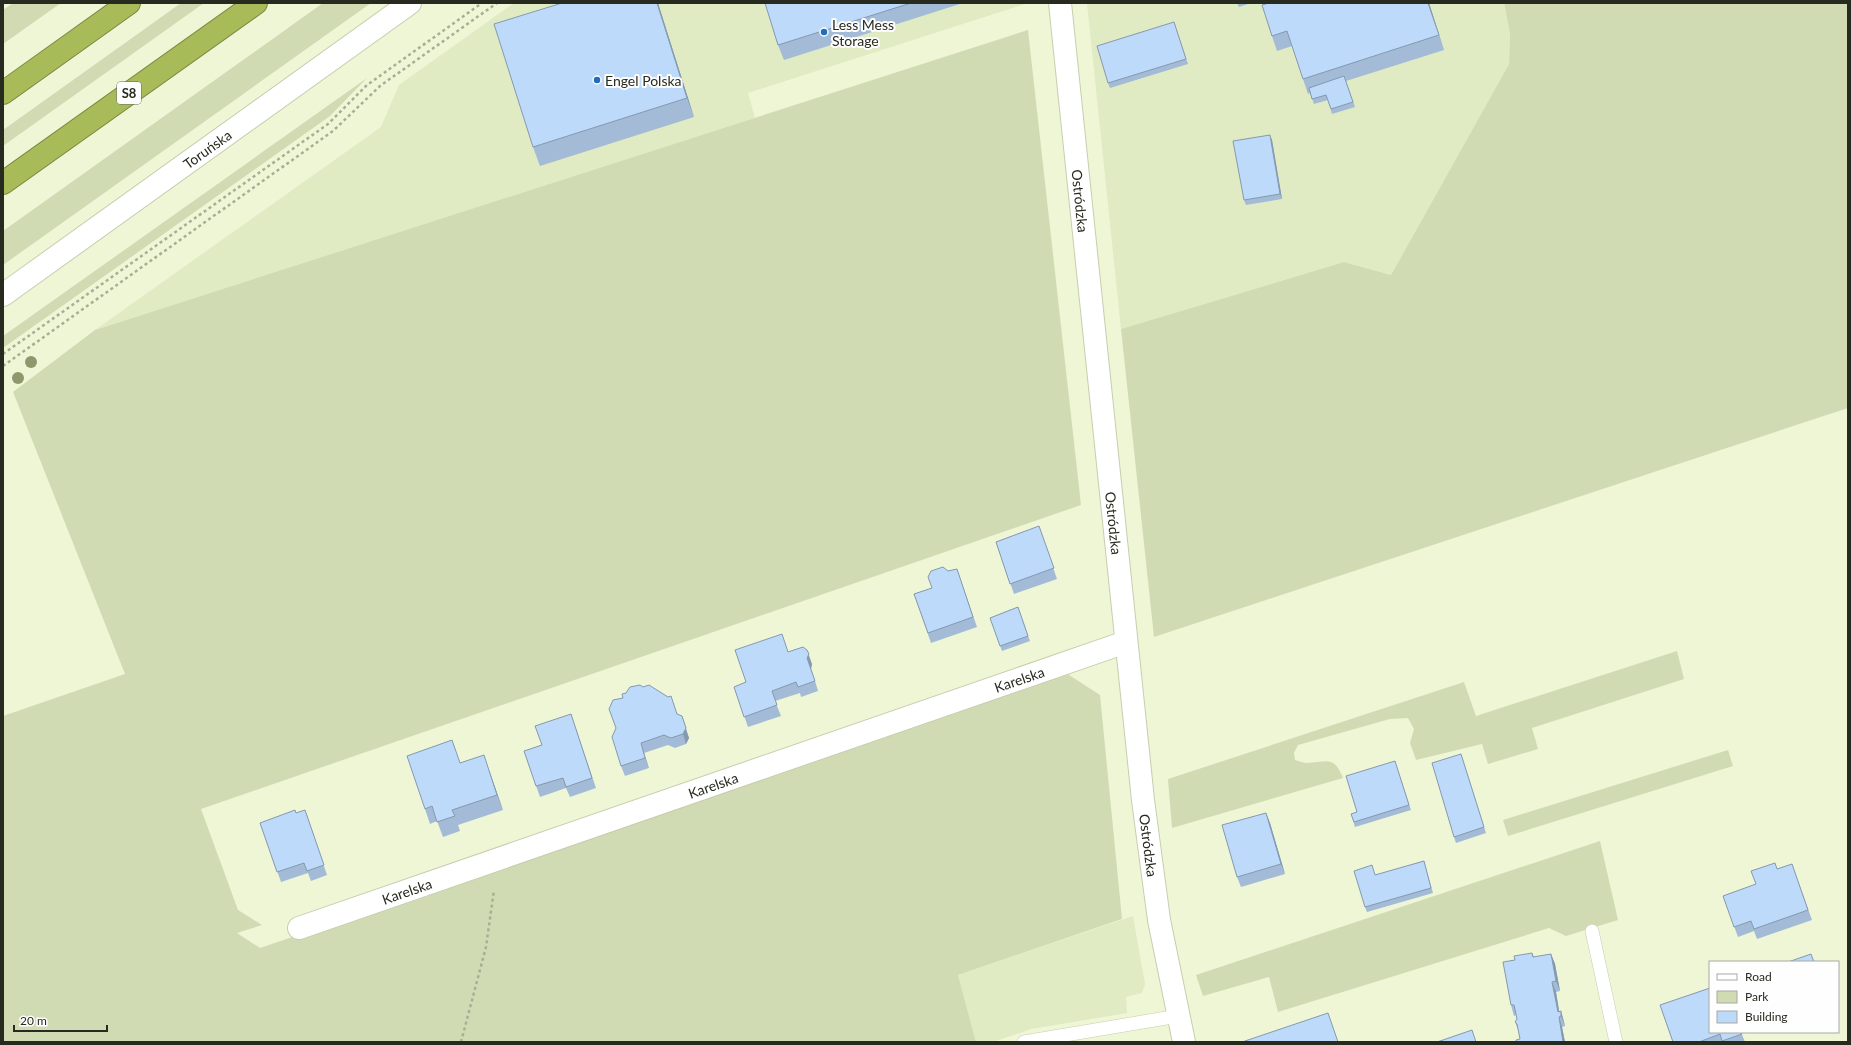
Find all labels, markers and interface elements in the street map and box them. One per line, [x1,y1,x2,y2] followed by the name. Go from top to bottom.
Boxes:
[832,16,894,49] place label: Less Mess Storage
[819,27,829,37] marker: Less Mess Storage
[605,72,682,89] place label: Engel Polska
[592,75,602,85] marker: Engel Polska
[117,82,141,104] road number: S8
[179,126,234,172] street label: Toruńska
[1069,169,1092,233] street label: Ostródzka
[1102,491,1126,556] street label: Ostródzka
[992,662,1046,695] street label: Karelska
[686,768,740,801] street label: Karelska
[1136,813,1162,878] street label: Ostródzka
[379,874,434,907] street label: Karelska
[1709,961,1839,1033] legend
[1745,969,1772,984] text: Road
[1745,989,1769,1004] text: Park
[14,1007,107,1033] scale bar
[1745,1009,1788,1024] text: Building
[20,1013,47,1028] text: 20 m

